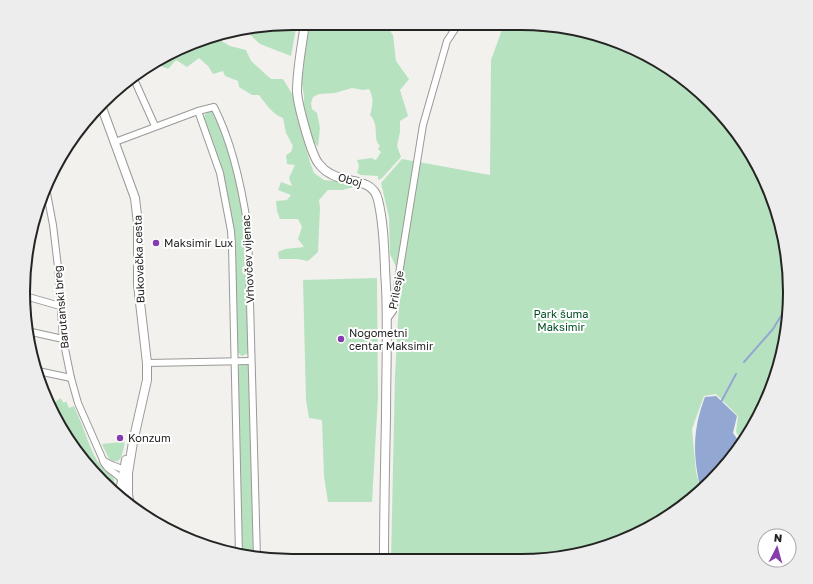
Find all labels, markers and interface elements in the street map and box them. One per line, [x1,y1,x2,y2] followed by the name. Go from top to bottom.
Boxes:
[337,170,364,189] street label: Oboj
[239,214,256,304] street label: Vrhovčev vijenac
[130,215,147,303] street label: Bukovačka cesta
[164,236,233,249] place label: Maksimir Lux
[151,238,161,248] marker: Maksimir Lux
[50,265,71,349] street label: Barutanski breg
[385,269,406,310] street label: Prilesje
[534,307,589,333] park label: Park šuma Maksimir
[349,326,434,352] place label: Nogometni centar Maksimir
[336,334,346,344] marker: Nogometni centar Maksimir
[128,431,171,444] place label: Konzum
[115,433,125,443] marker: Konzum
[757,528,797,568] north arrow
[773,531,783,544] text: N

